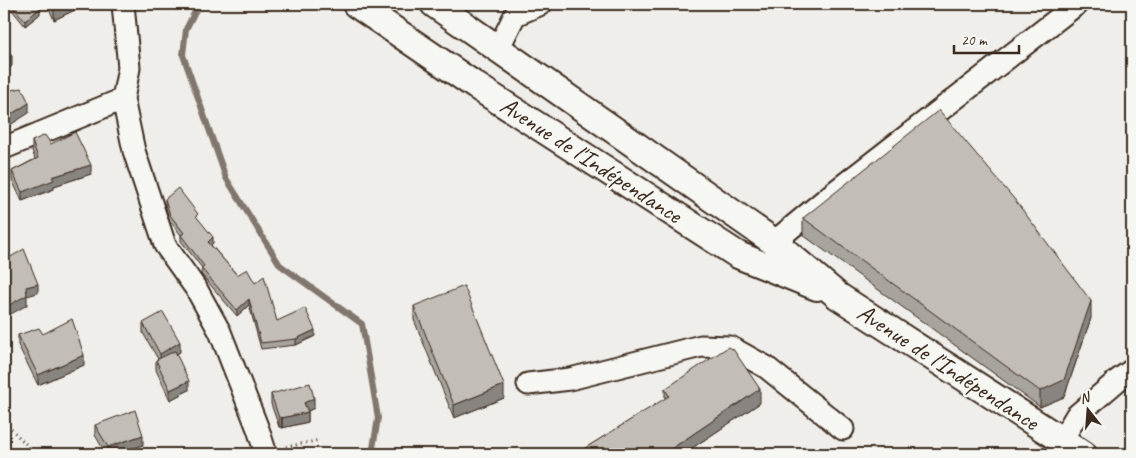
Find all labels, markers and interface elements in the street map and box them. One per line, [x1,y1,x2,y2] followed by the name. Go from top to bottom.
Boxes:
[954,22,1018,54] scale bar
[961,31,988,50] text: 20 m
[494,89,690,232] street label: Avenue de l'Indépendance
[851,296,1047,439] street label: Avenue de l'Indépendance
[1064,386,1114,436] north arrow
[1078,388,1093,407] text: N

